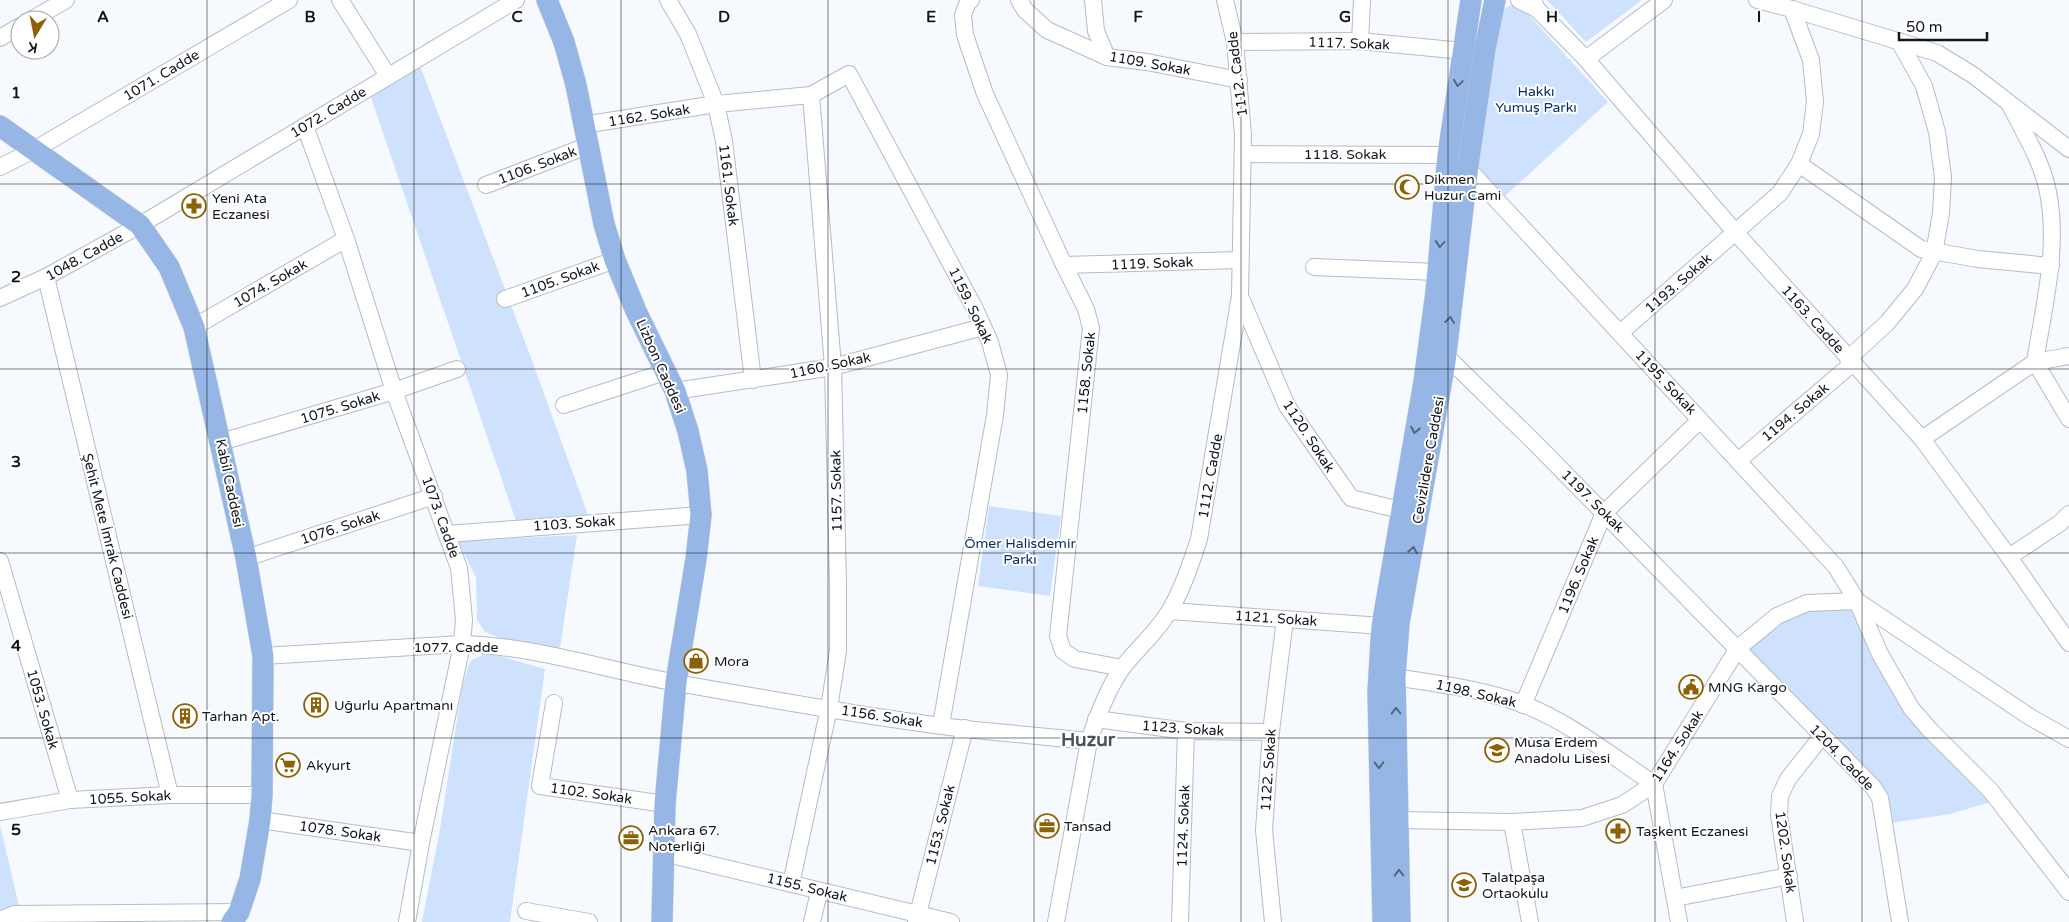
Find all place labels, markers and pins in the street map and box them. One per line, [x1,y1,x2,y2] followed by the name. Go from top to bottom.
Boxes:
[1424,171,1501,204] place label: Dikmen Huzur Cami
[1394,174,1420,200] mosque icon: Dikmen Huzur Cami
[212,190,270,223] place label: Yeni Ata Eczanesi
[181,193,207,219] pharmacy icon: Yeni Ata Eczanesi
[683,648,709,674] shop icon: Mora
[714,653,749,670] place label: Mora
[1678,674,1704,700] public building icon: MNG Kargo
[1708,679,1787,696] place label: MNG Kargo
[303,692,329,718] building icon: Uğurlu Apartmanı
[334,697,453,714] place label: Uğurlu Apartmanı
[172,703,198,729] building icon: Tarhan Apt.
[202,708,279,725] place label: Tarhan Apt.
[1514,734,1610,767] place label: Musa Erdem Anadolu Lisesi
[1484,737,1510,763] school or university icon: Musa Erdem Anadolu Lisesi
[275,752,301,778] supermarket icon: Akyurt
[306,757,351,774] place label: Akyurt
[1034,813,1060,839] office icon: Tansad
[1064,818,1111,835] place label: Tansad
[1605,818,1631,844] pharmacy icon: Taşkent Eczanesi
[648,822,720,855] place label: Ankara 67. Noterliği
[1636,823,1748,840] place label: Taşkent Eczanesi
[618,825,644,851] office icon: Ankara 67. Noterliği
[1482,869,1549,902] place label: Talatpaşa Ortaokulu
[1451,872,1477,898] school or university icon: Talatpaşa Ortaokulu

